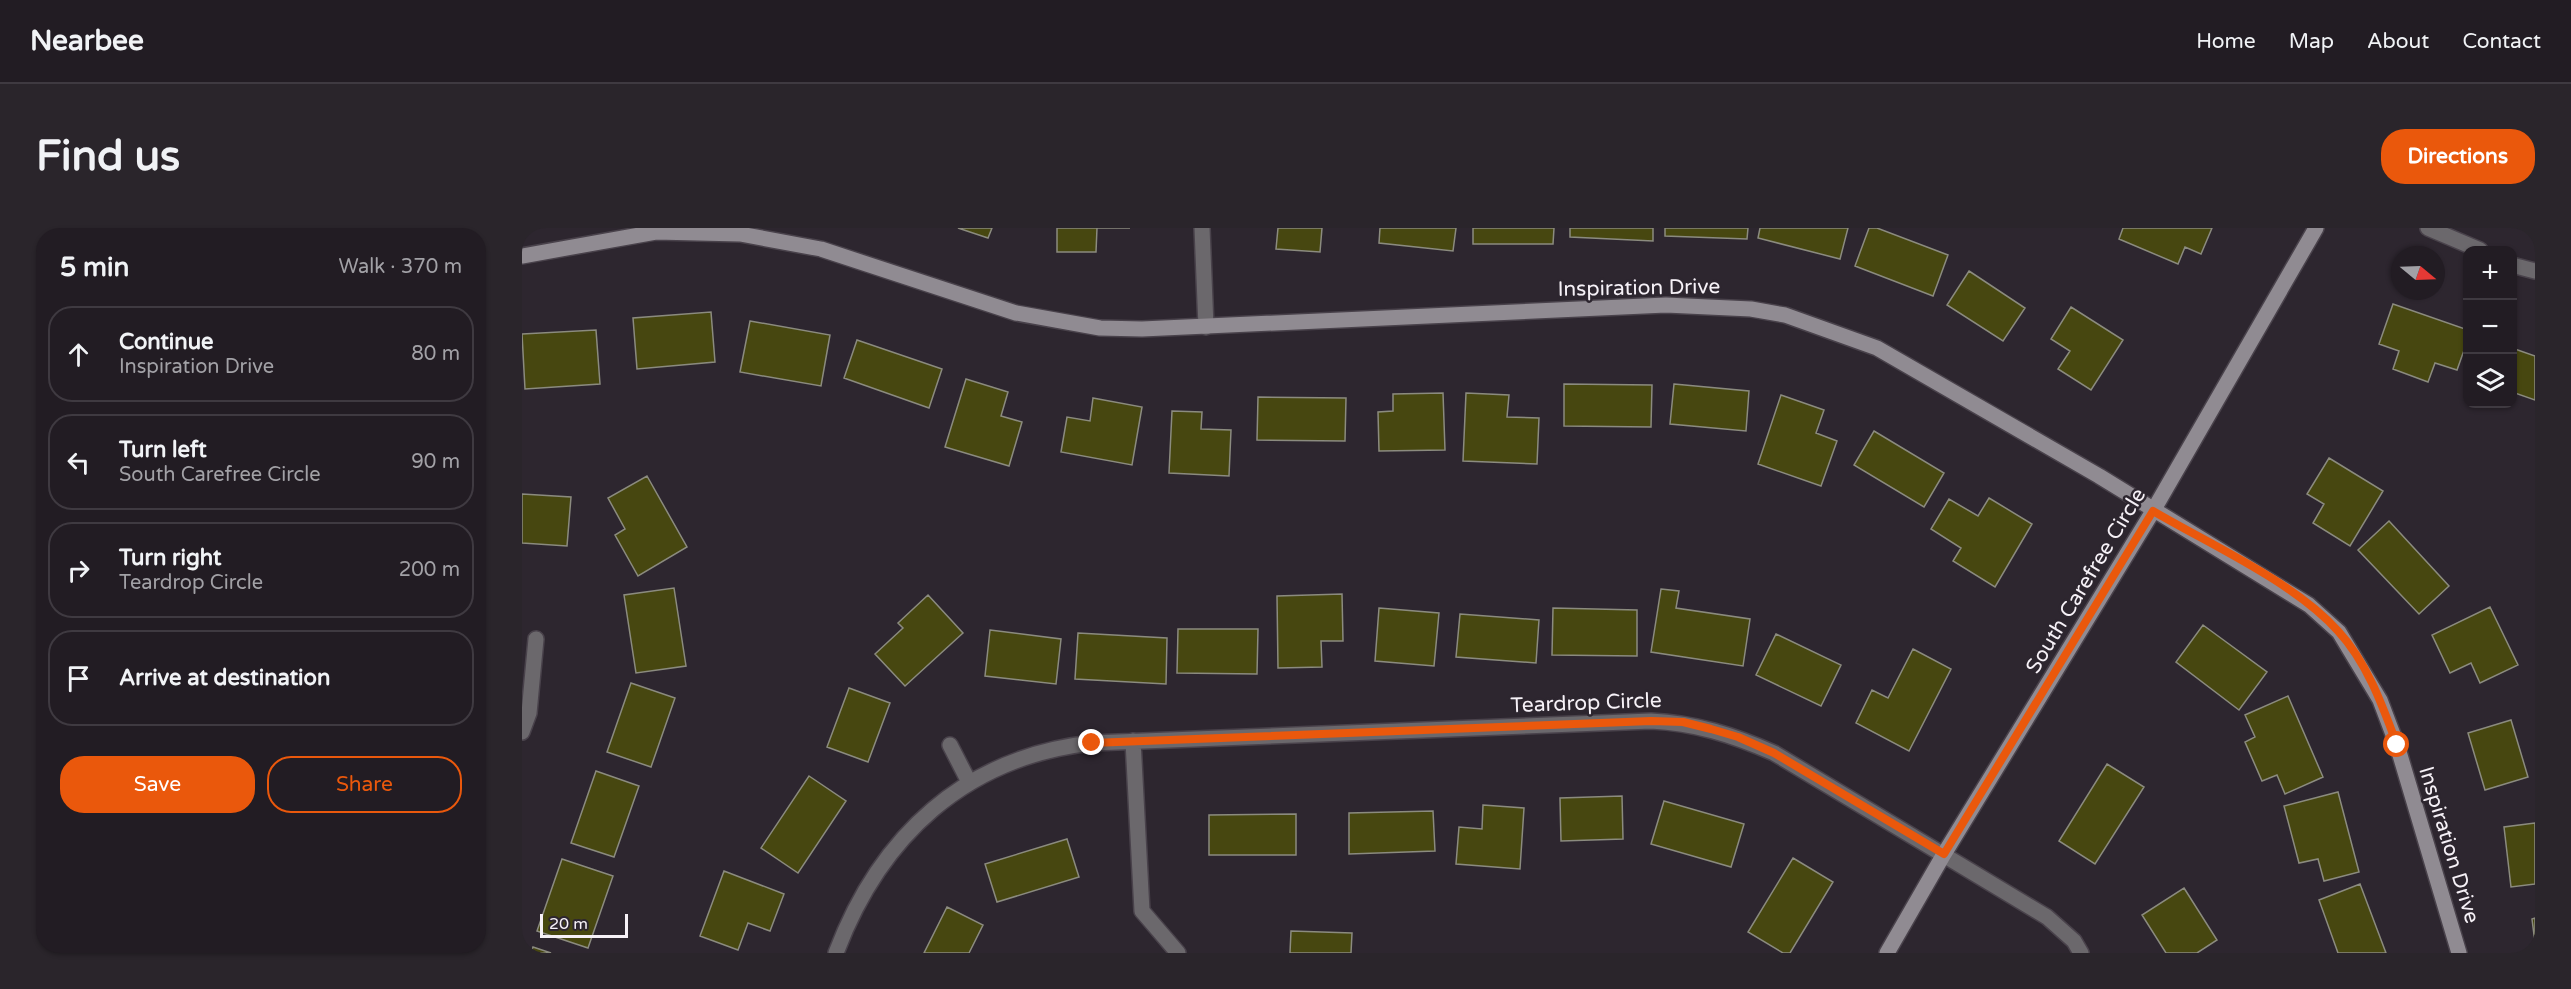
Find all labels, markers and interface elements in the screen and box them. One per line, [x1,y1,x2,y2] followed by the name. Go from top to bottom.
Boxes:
[30,24,144,58] text: Nearbee
[2196,29,2256,54] text: Home
[2289,29,2334,54] text: Map
[2367,29,2429,54] text: About
[2462,29,2541,54] text: Contact
[2381,129,2535,184] button: Directions
[36,131,180,182] text: Find us
[2391,246,2445,300] north arrow
[2463,246,2517,408] map controls
[2463,246,2517,300] button: +
[60,252,129,283] text: 5 min
[339,255,462,279] text: Walk · 370 m
[1557,274,1721,302] street label: Inspiration Drive
[2463,300,2517,354] button: −
[119,329,214,355] text: Continue
[62,338,95,371] icon: ahead
[411,342,460,366] text: 80 m
[2463,354,2517,408] button: layers
[119,355,274,379] text: Inspiration Drive
[119,437,207,463] text: Turn left
[62,446,95,479] icon: left
[411,450,460,474] text: 90 m
[119,463,321,487] text: South Carefree Circle
[2021,484,2151,678] street label: South Carefree Circle
[119,545,221,571] text: Turn right
[62,554,95,587] icon: right
[399,558,460,582] text: 200 m
[119,571,263,595] text: Teardrop Circle
[62,662,95,695] icon: arrive
[119,665,330,691] text: Arrive at destination
[1510,688,1662,718] street label: Teardrop Circle
[1078,729,1104,755] route end
[2383,731,2409,757] route start
[60,756,255,813] button: Save
[267,756,462,813] button: Share
[2413,764,2485,927] street label: Inspiration Drive
[540,911,628,938] scale bar
[549,914,588,934] text: 20 m

